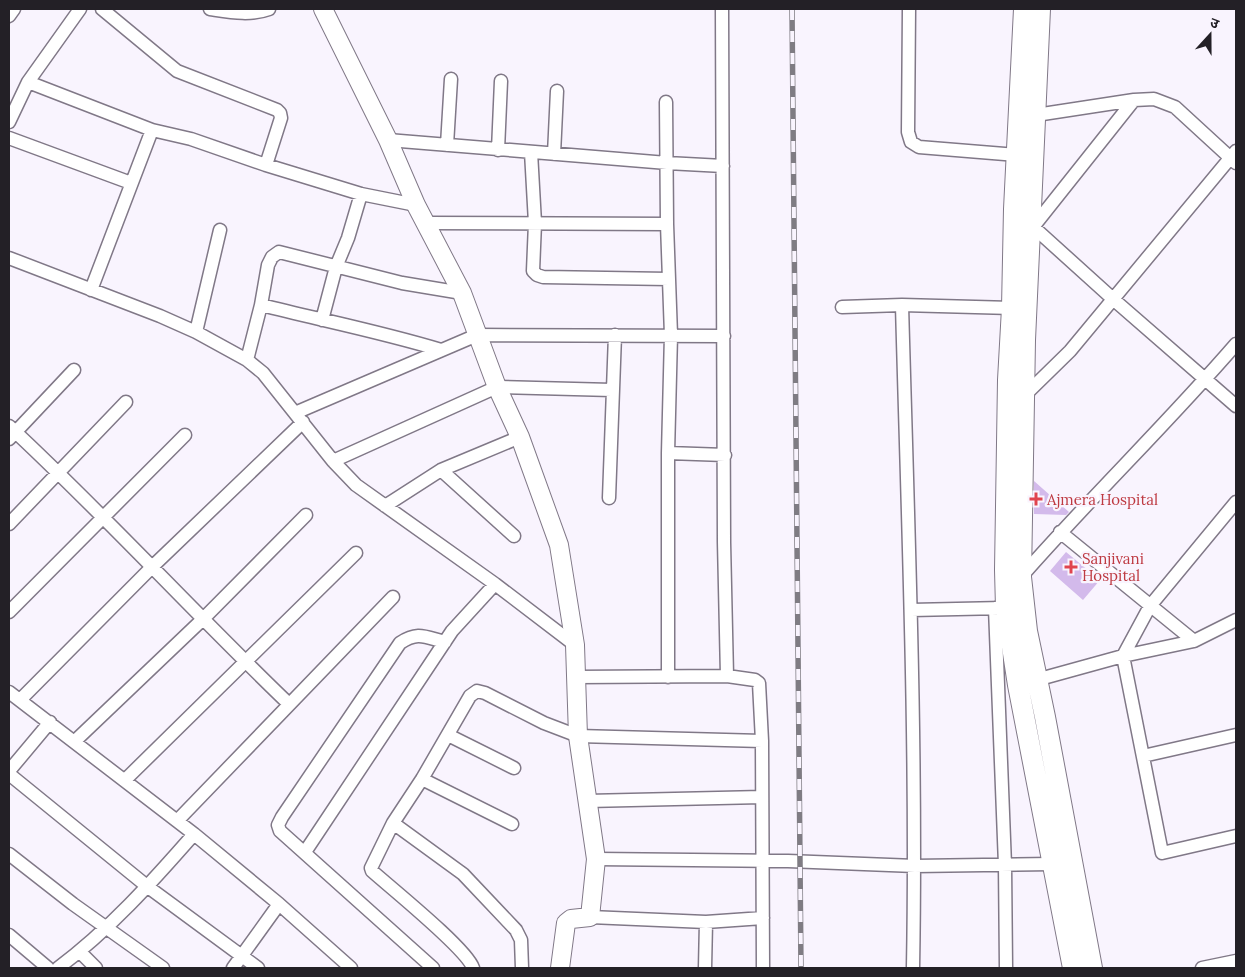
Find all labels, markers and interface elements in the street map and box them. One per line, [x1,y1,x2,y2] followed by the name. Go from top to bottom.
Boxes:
[1185,10,1235,60] north arrow
[1208,13,1222,33] text: उ
[1046,490,1158,509] place label: Ajmera Hospital
[1029,492,1043,506] marker: Ajmera Hospital
[1082,549,1144,585] place label: Sanjivani Hospital
[1064,560,1078,574] marker: Sanjivani Hospital

